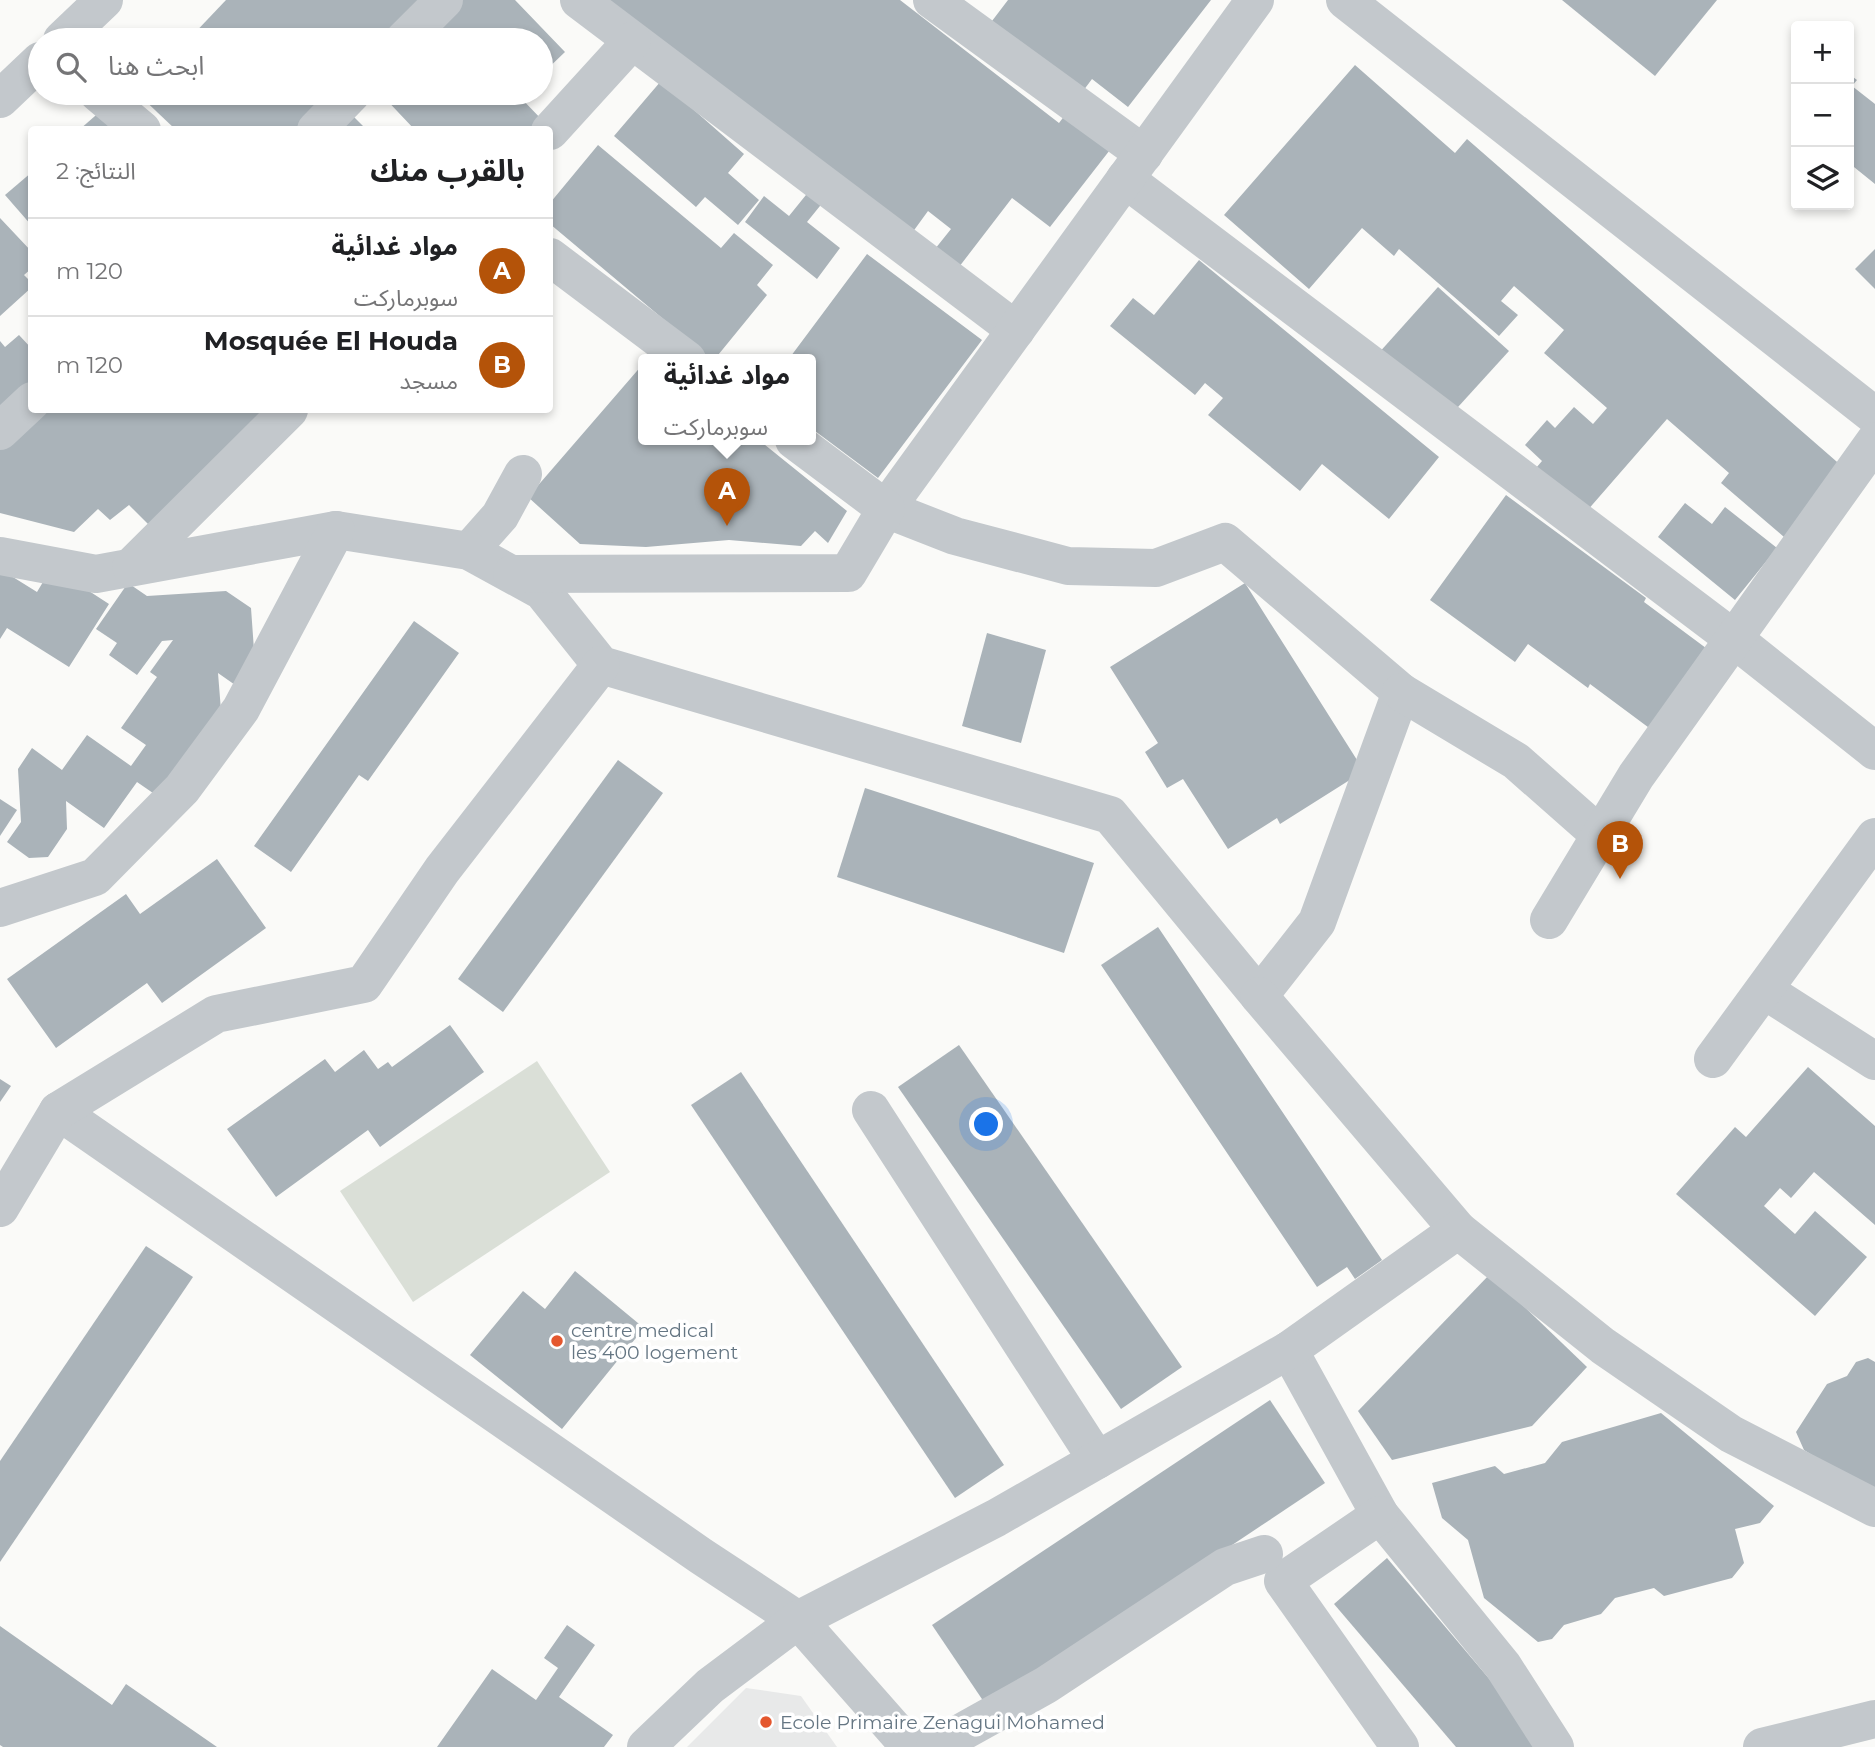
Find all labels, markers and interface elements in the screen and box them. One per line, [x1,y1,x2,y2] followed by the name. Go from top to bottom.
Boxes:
[1791,21,1854,210] map controls
[1791,21,1854,84] button: +
[28,28,553,105] search box
[52,48,90,86] icon: search
[108,50,204,82] text: ابحث هنا
[1791,84,1854,147] button: −
[1791,147,1854,210] button: layers
[370,152,525,189] text: بالقرب منك
[56,157,136,185] text: النتائج: 2
[332,230,458,262] text: مواد غدائية
[56,257,123,285] text: 120 m
[493,257,511,285] text: A
[354,284,458,312] text: سوبرماركت
[204,325,458,357] text: Mosquée El Houda
[56,351,123,379] text: 120 m
[493,351,511,379] text: B
[638,354,816,445] popup
[664,359,790,391] text: مواد غدائية
[399,367,458,395] text: مسجد
[664,413,768,441] text: سوبرماركت
[704,468,750,526] pin: A
[1597,821,1643,879] pin: B
[969,1107,1003,1141] your location
[571,1319,739,1364] place label: centre medical les 400 logement
[549,1333,565,1349] marker: centre medical les 400 logement
[780,1711,1105,1734] place label: Ecole Primaire Zenagui Mohamed
[758,1714,774,1730] marker: Ecole Primaire Zenagui Mohamed

